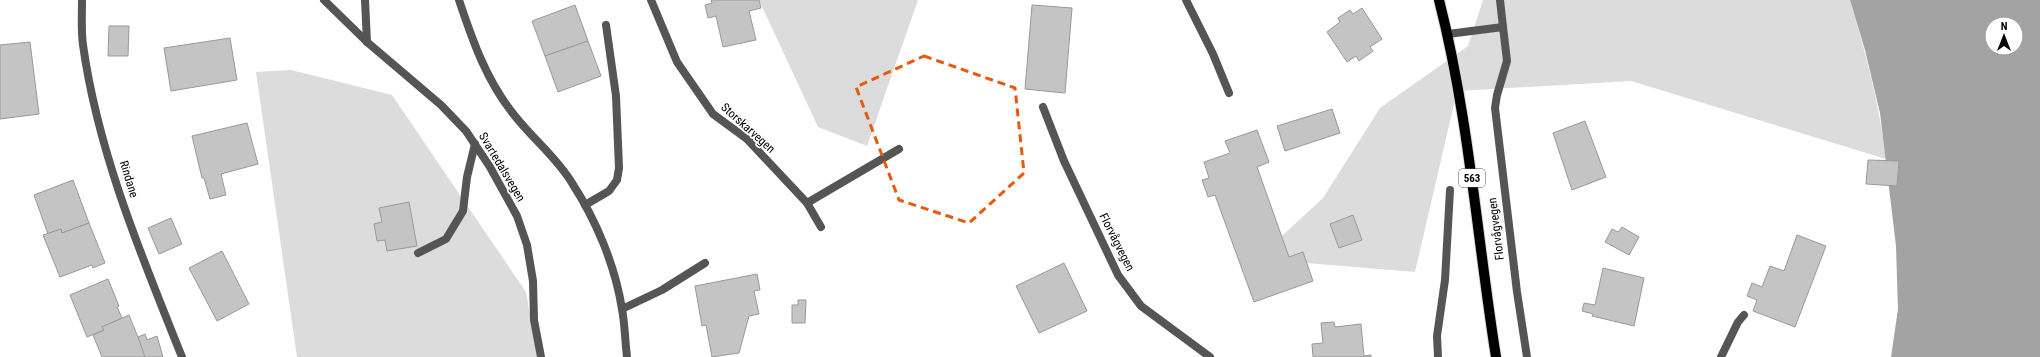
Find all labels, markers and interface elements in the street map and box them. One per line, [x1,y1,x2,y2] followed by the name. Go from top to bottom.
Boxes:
[1984,16,2024,56] north arrow
[2001,20,2008,33] text: N
[718,100,778,156] street label: Storskarvegen
[476,130,528,204] street label: Svartedalsvegen
[117,159,141,200] street label: Rindane
[1459,169,1485,187] road number: 563
[1485,197,1507,261] street label: Florvågvegen
[1096,211,1138,273] street label: Florvågvegen

